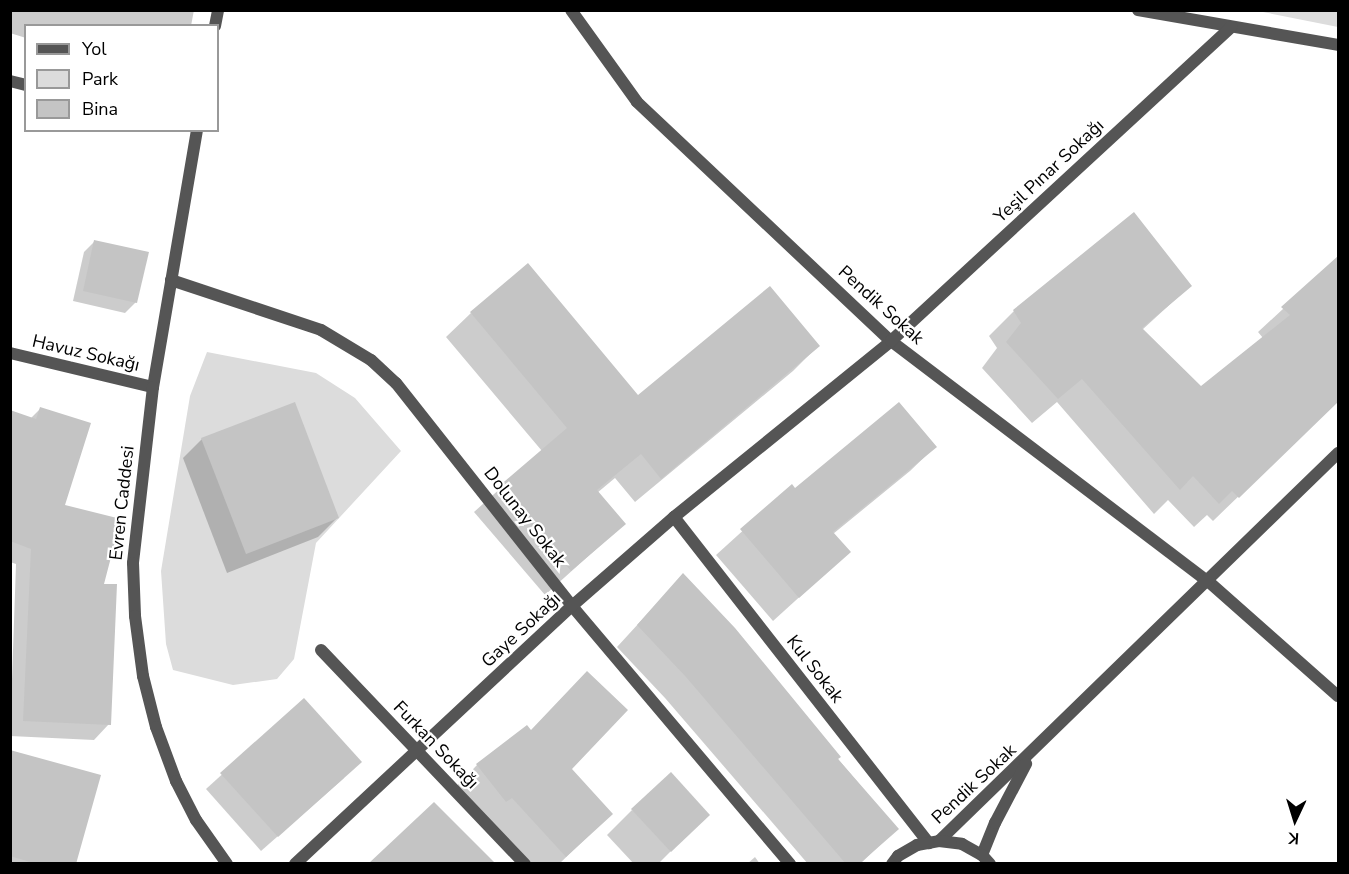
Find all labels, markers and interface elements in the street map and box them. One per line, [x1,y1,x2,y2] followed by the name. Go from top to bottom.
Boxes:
[24,24,219,132] legend
[82,37,107,61] text: Yol
[82,67,118,91] text: Park
[82,97,118,121] text: Bina
[990,115,1108,227] street label: Yeşil Pınar Sokağı
[834,261,928,349] street label: Pendik Sokak
[30,330,142,376] street label: Havuz Sokağı
[105,445,139,561] street label: Evren Caddesi
[479,463,571,571] street label: Dolunay Sokak
[477,588,565,672] street label: Gaye Sokağı
[782,631,848,707] street label: Kul Sokak
[389,697,483,793] street label: Furkan Sokağı
[927,739,1021,829] street label: Pendik Sokak
[1265,790,1325,850] north arrow
[1288,827,1300,849] text: K

